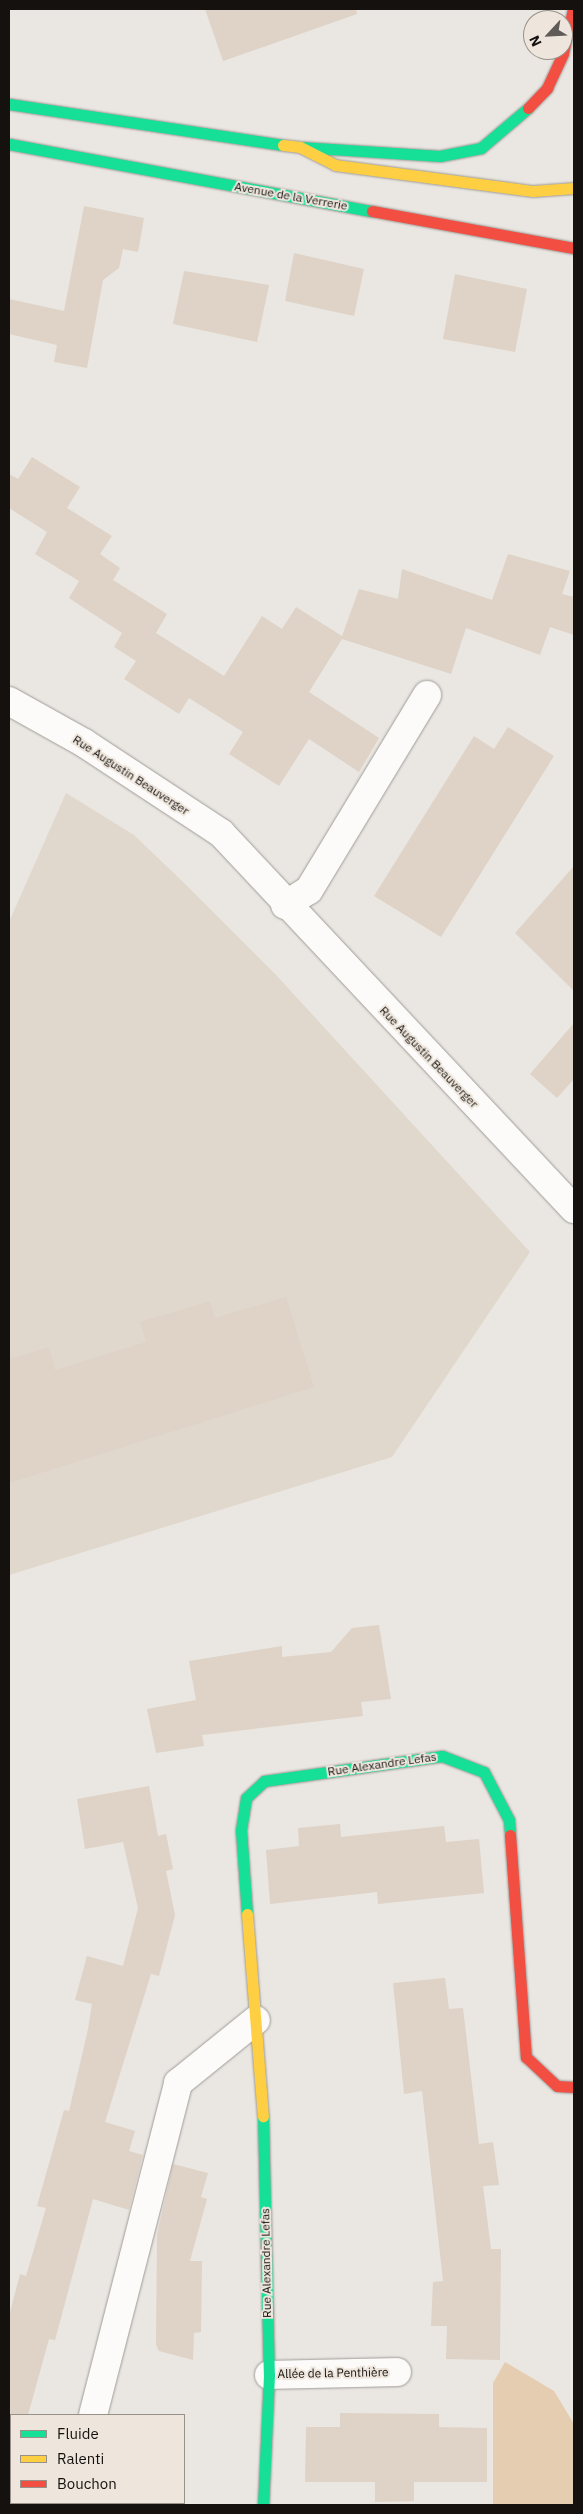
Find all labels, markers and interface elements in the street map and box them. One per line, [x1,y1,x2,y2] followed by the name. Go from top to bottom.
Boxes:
[523,10,573,60] north arrow
[525,33,546,49] text: N
[233,179,349,213] street label: Avenue de la Verrerie
[70,732,192,818] street label: Rue Augustin Beauverger
[377,1003,481,1111] street label: Rue Augustin Beauverger
[327,1749,437,1779] street label: Rue Alexandre Lefas
[258,2208,274,2318] street label: Rue Alexandre Lefas
[277,2365,389,2381] street label: Allée de la Penthière
[10,2414,185,2504] legend
[57,2424,99,2443] text: Fluide
[57,2449,104,2468] text: Ralenti
[57,2474,117,2493] text: Bouchon

